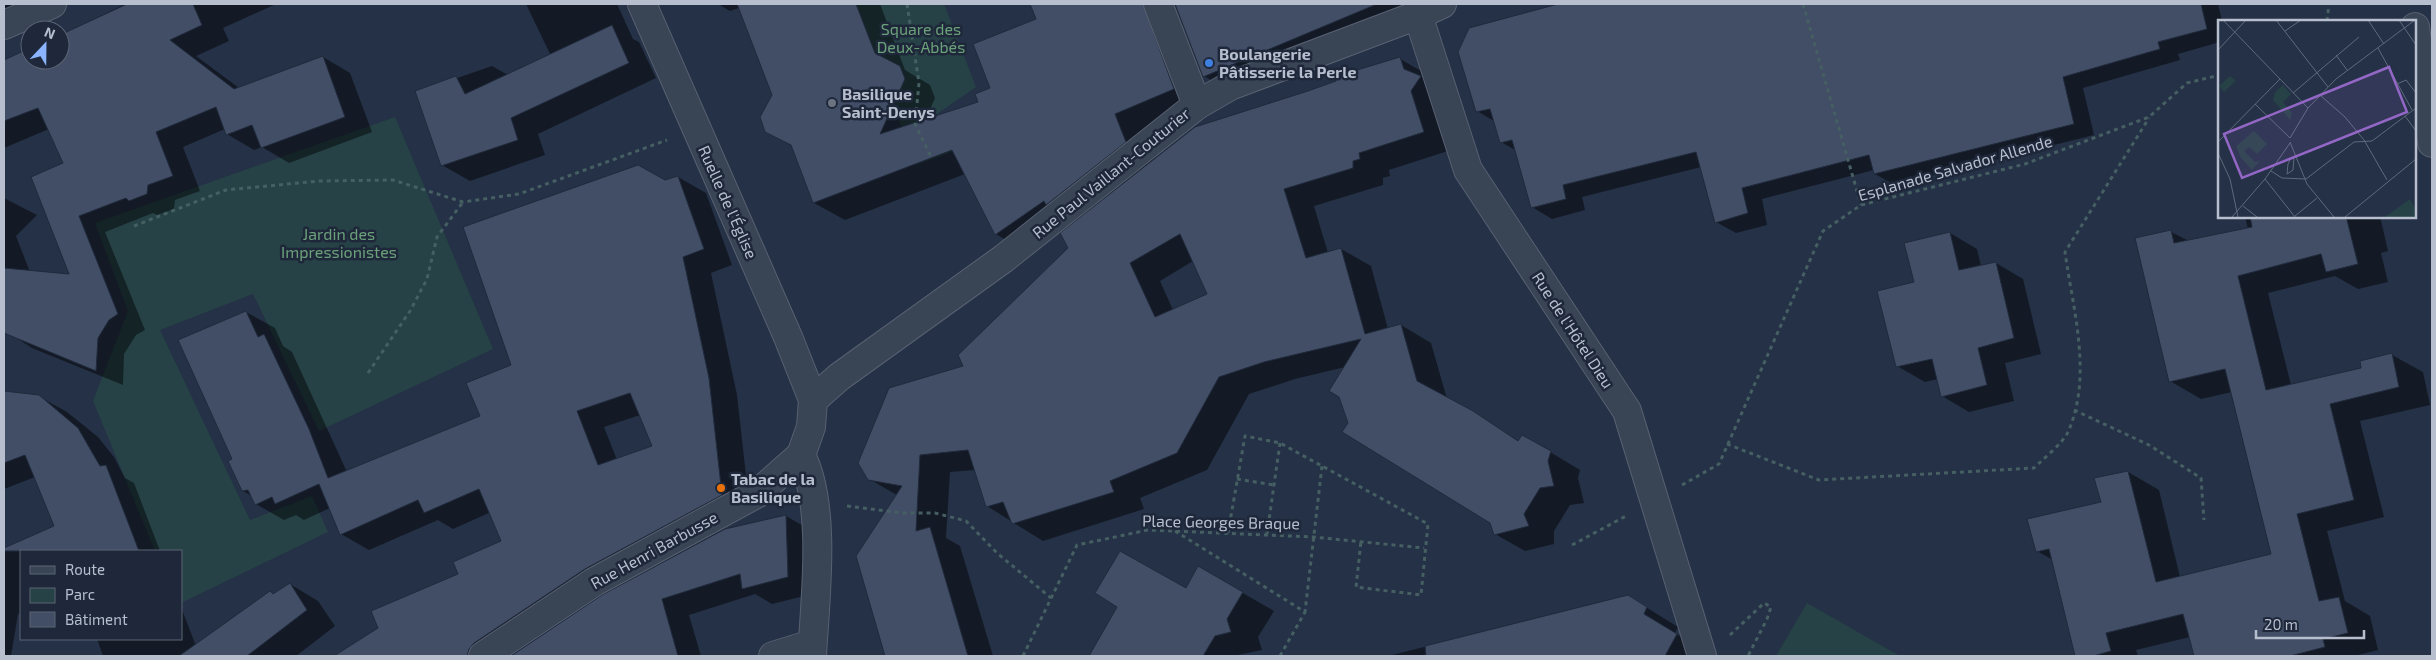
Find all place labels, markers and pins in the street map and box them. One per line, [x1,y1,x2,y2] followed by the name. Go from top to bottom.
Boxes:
[1219,44,1356,81] place label: Boulangerie Pâtisserie la Perle
[1203,57,1215,69] marker: Boulangerie Pâtisserie la Perle
[842,84,935,122] place label: Basilique Saint-Denys
[826,97,838,109] marker: Basilique Saint-Denys
[731,469,815,506] place label: Tabac de la Basilique
[715,482,727,494] marker: Tabac de la Basilique

